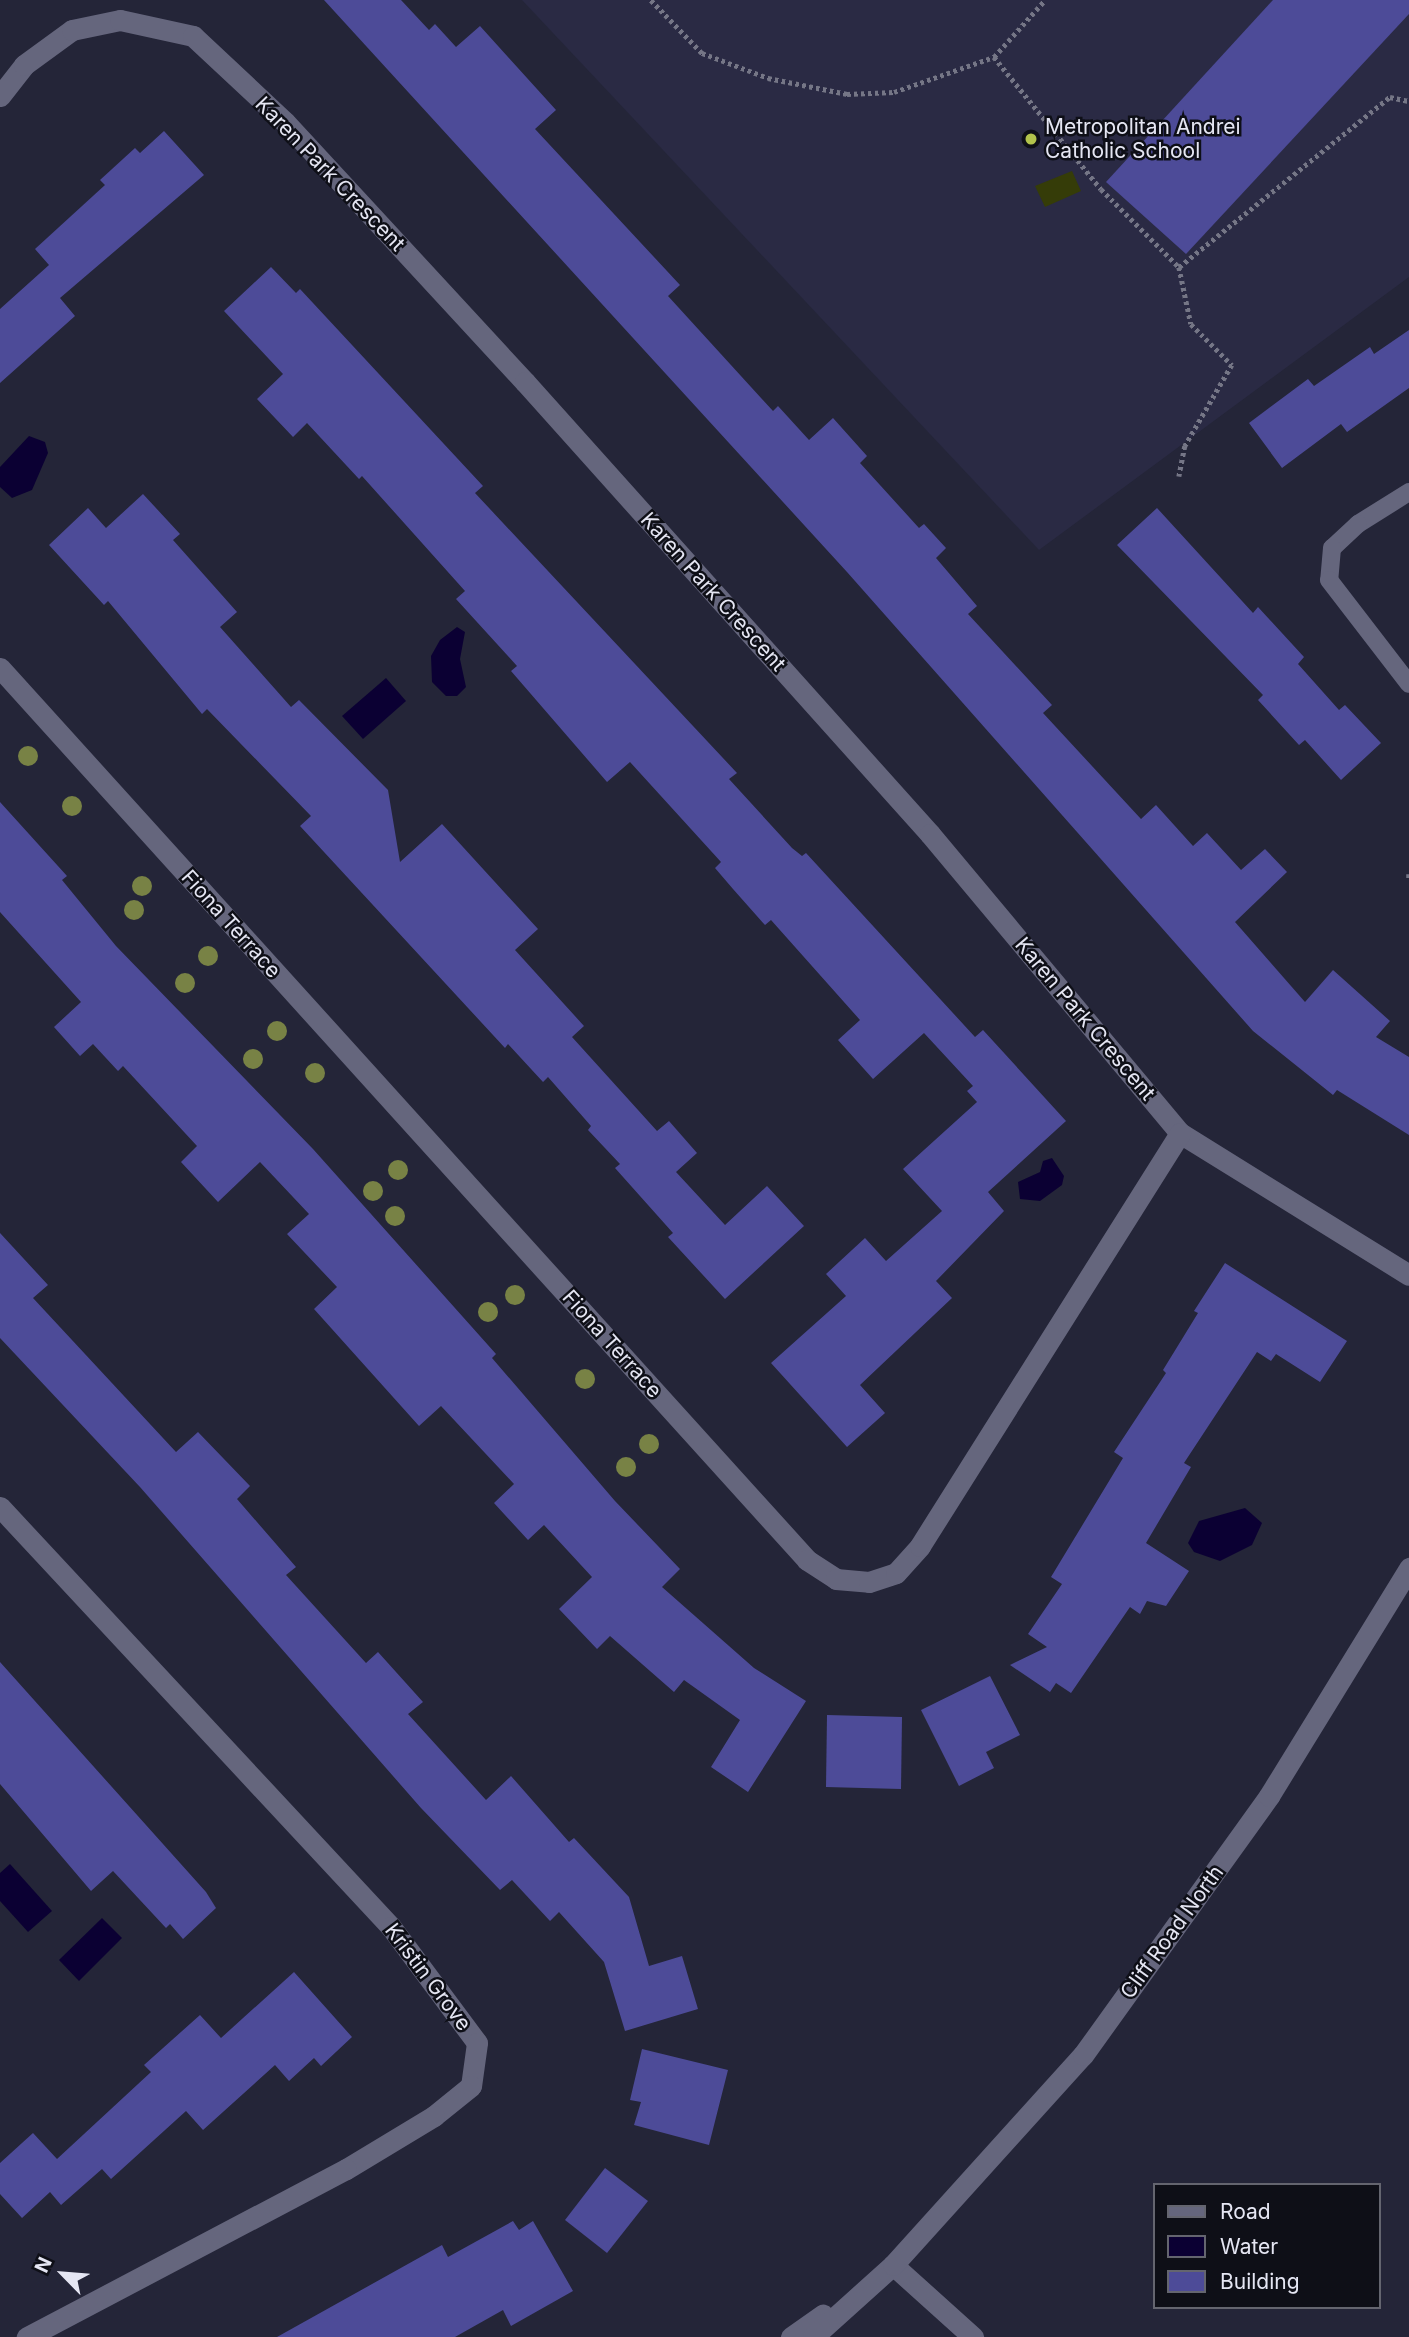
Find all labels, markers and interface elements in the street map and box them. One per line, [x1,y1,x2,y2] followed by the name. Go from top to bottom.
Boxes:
[250,92,410,256] street label: Karen Park Crescent
[1045,114,1241,164] place label: Metropolitan Andrei Catholic School
[1023,131,1039,147] marker: Metropolitan Andrei Catholic School
[635,508,791,676] street label: Karen Park Crescent
[176,865,286,983] street label: Fiona Terrace
[1010,933,1160,1105] street label: Karen Park Crescent
[557,1285,667,1403] street label: Fiona Terrace
[1115,1860,1229,2004] street label: Cliff Road North
[379,1918,477,2036] street label: Kristin Grove
[1154,2183,1381,2309] legend
[1220,2199,1271,2224] text: Road
[1220,2234,1278,2259] text: Water
[28,2239,98,2309] north arrow
[30,2253,57,2276] text: N
[1220,2269,1300,2294] text: Building

